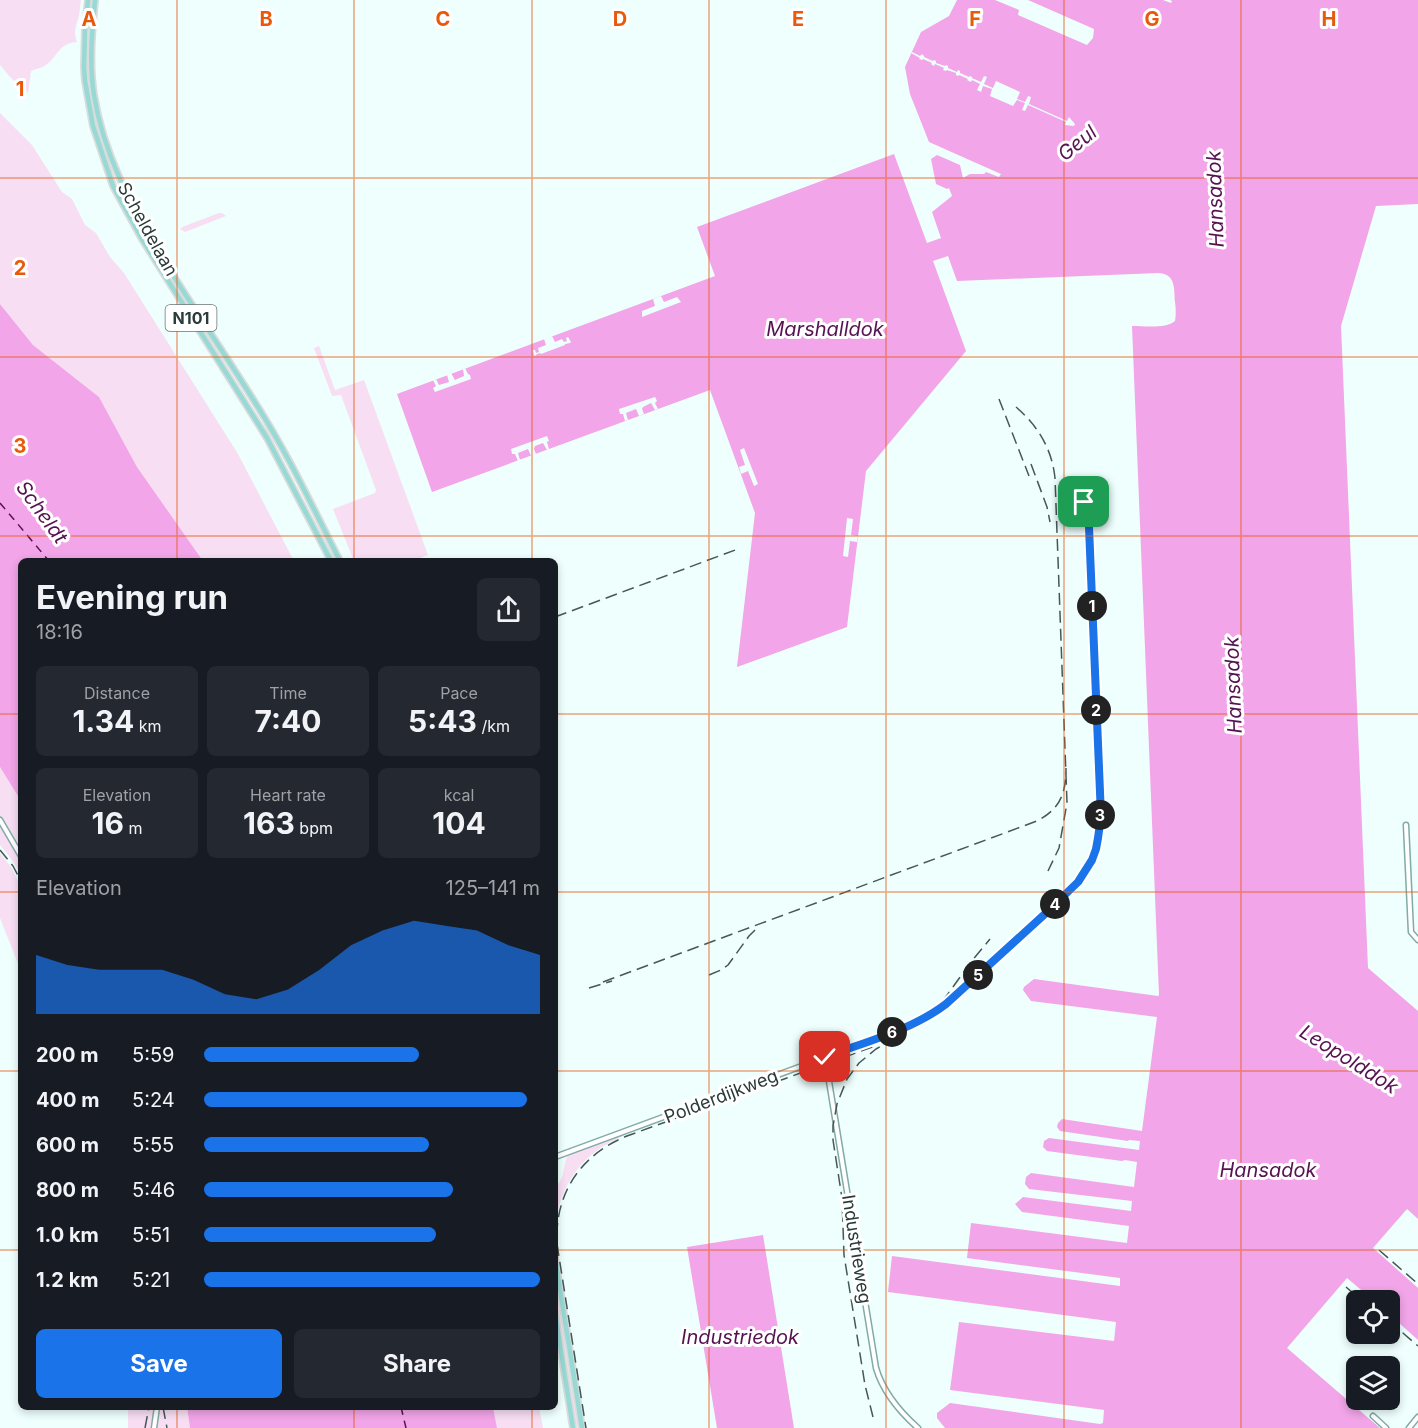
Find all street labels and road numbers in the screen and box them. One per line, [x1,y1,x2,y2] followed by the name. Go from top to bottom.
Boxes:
[114,178,182,280] street label: Scheldelaan
[166,305,216,331] road number: N101
[661,1065,781,1127] street label: Polderdijkweg
[838,1193,876,1305] street label: Industrieweg

